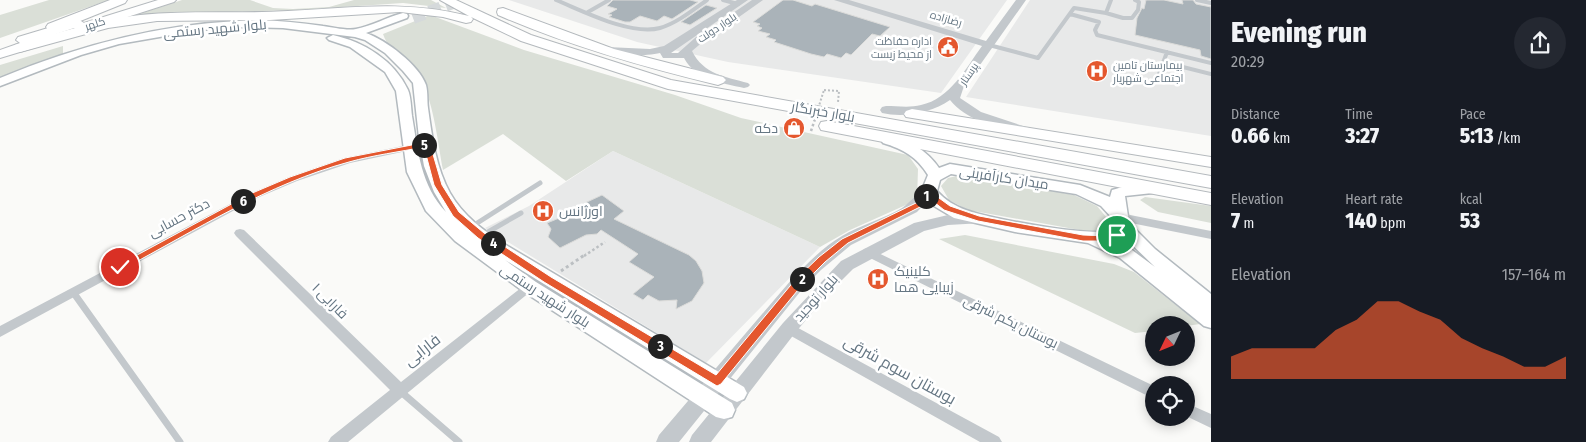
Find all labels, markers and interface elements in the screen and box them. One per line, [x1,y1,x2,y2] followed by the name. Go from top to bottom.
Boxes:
[928,8,964,30] street label: رضازاده
[695,10,739,46] street label: بلوار دولت
[82,15,107,34] street label: کلهر
[163,16,267,42] street label: بلوار شهید رستمی
[1231,16,1367,49] text: Evening run
[1514,17,1566,69] button: share
[871,35,932,61] place label: اداره حفاظت از محیط زیست
[936,35,960,59] public building icon: اداره حفاظت از محیط زیست
[1231,52,1265,71] text: 20:29
[1085,59,1109,83] hospital icon: بیمارستان تامین اجتماعی شهریار
[1112,59,1184,85] place label: بیمارستان تامین اجتماعی شهریار
[956,60,981,89] street label: پرستار
[789,98,856,126] street label: بلوار خبرنگار
[1231,106,1280,123] text: Distance
[1345,106,1373,123] text: Time
[1460,106,1486,123] text: Pace
[782,116,806,140] shop icon: دکه
[754,120,778,137] place label: دکه
[1231,123,1270,149] text: 0.66
[1345,123,1379,149] text: 3:27
[1460,123,1494,149] text: 5:13
[1270,130,1290,147] text: km
[1494,130,1521,147] text: /km
[412,132,436,158] pin: 5
[421,137,428,154] text: 5
[958,163,1050,193] street label: میدان کارآفرینی
[914,184,938,208] pin: 1
[230,188,256,214] pin: 6
[924,188,929,205] text: 1
[1231,191,1284,208] text: Elevation
[1345,191,1403,208] text: Heart rate
[1460,191,1482,208] text: kcal
[240,193,247,210] text: 6
[145,195,213,241] street label: دکتر حسابی
[531,199,555,223] hospital icon: اورژانس
[559,203,603,220] place label: اورژانس
[1231,208,1240,234] text: 7
[1345,208,1377,234] text: 140
[1460,208,1480,234] text: 53
[1096,214,1138,256] pin
[1240,215,1254,232] text: m
[1377,215,1406,232] text: bpm
[1103,221,1131,249] icon: arrive
[480,230,506,256] pin: 4
[490,235,497,252] text: 4
[99,246,141,288] pin
[106,253,134,281] icon: check
[497,261,593,331] street label: بلوار شهید رستمی
[894,263,954,296] place label: کلینیک زیبایی هما
[1231,265,1291,284] text: Elevation
[1502,265,1566,284] text: 157–164 m
[790,266,814,292] pin: 2
[866,267,890,291] hospital icon: کلینیک زیبایی هما
[790,271,842,325] street label: بلوار توحید
[799,271,806,288] text: 2
[308,279,352,323] street label: فارابی ۱
[960,292,1061,353] street label: بوستان یکم شرقی
[1145,316,1195,366] north arrow
[1145,316,1195,426] map controls
[400,330,445,371] street label: فارابی
[840,331,959,410] street label: بوستان سوم شرقی
[648,334,672,358] pin: 3
[657,338,664,355] text: 3
[1145,376,1195,426] button: locate

